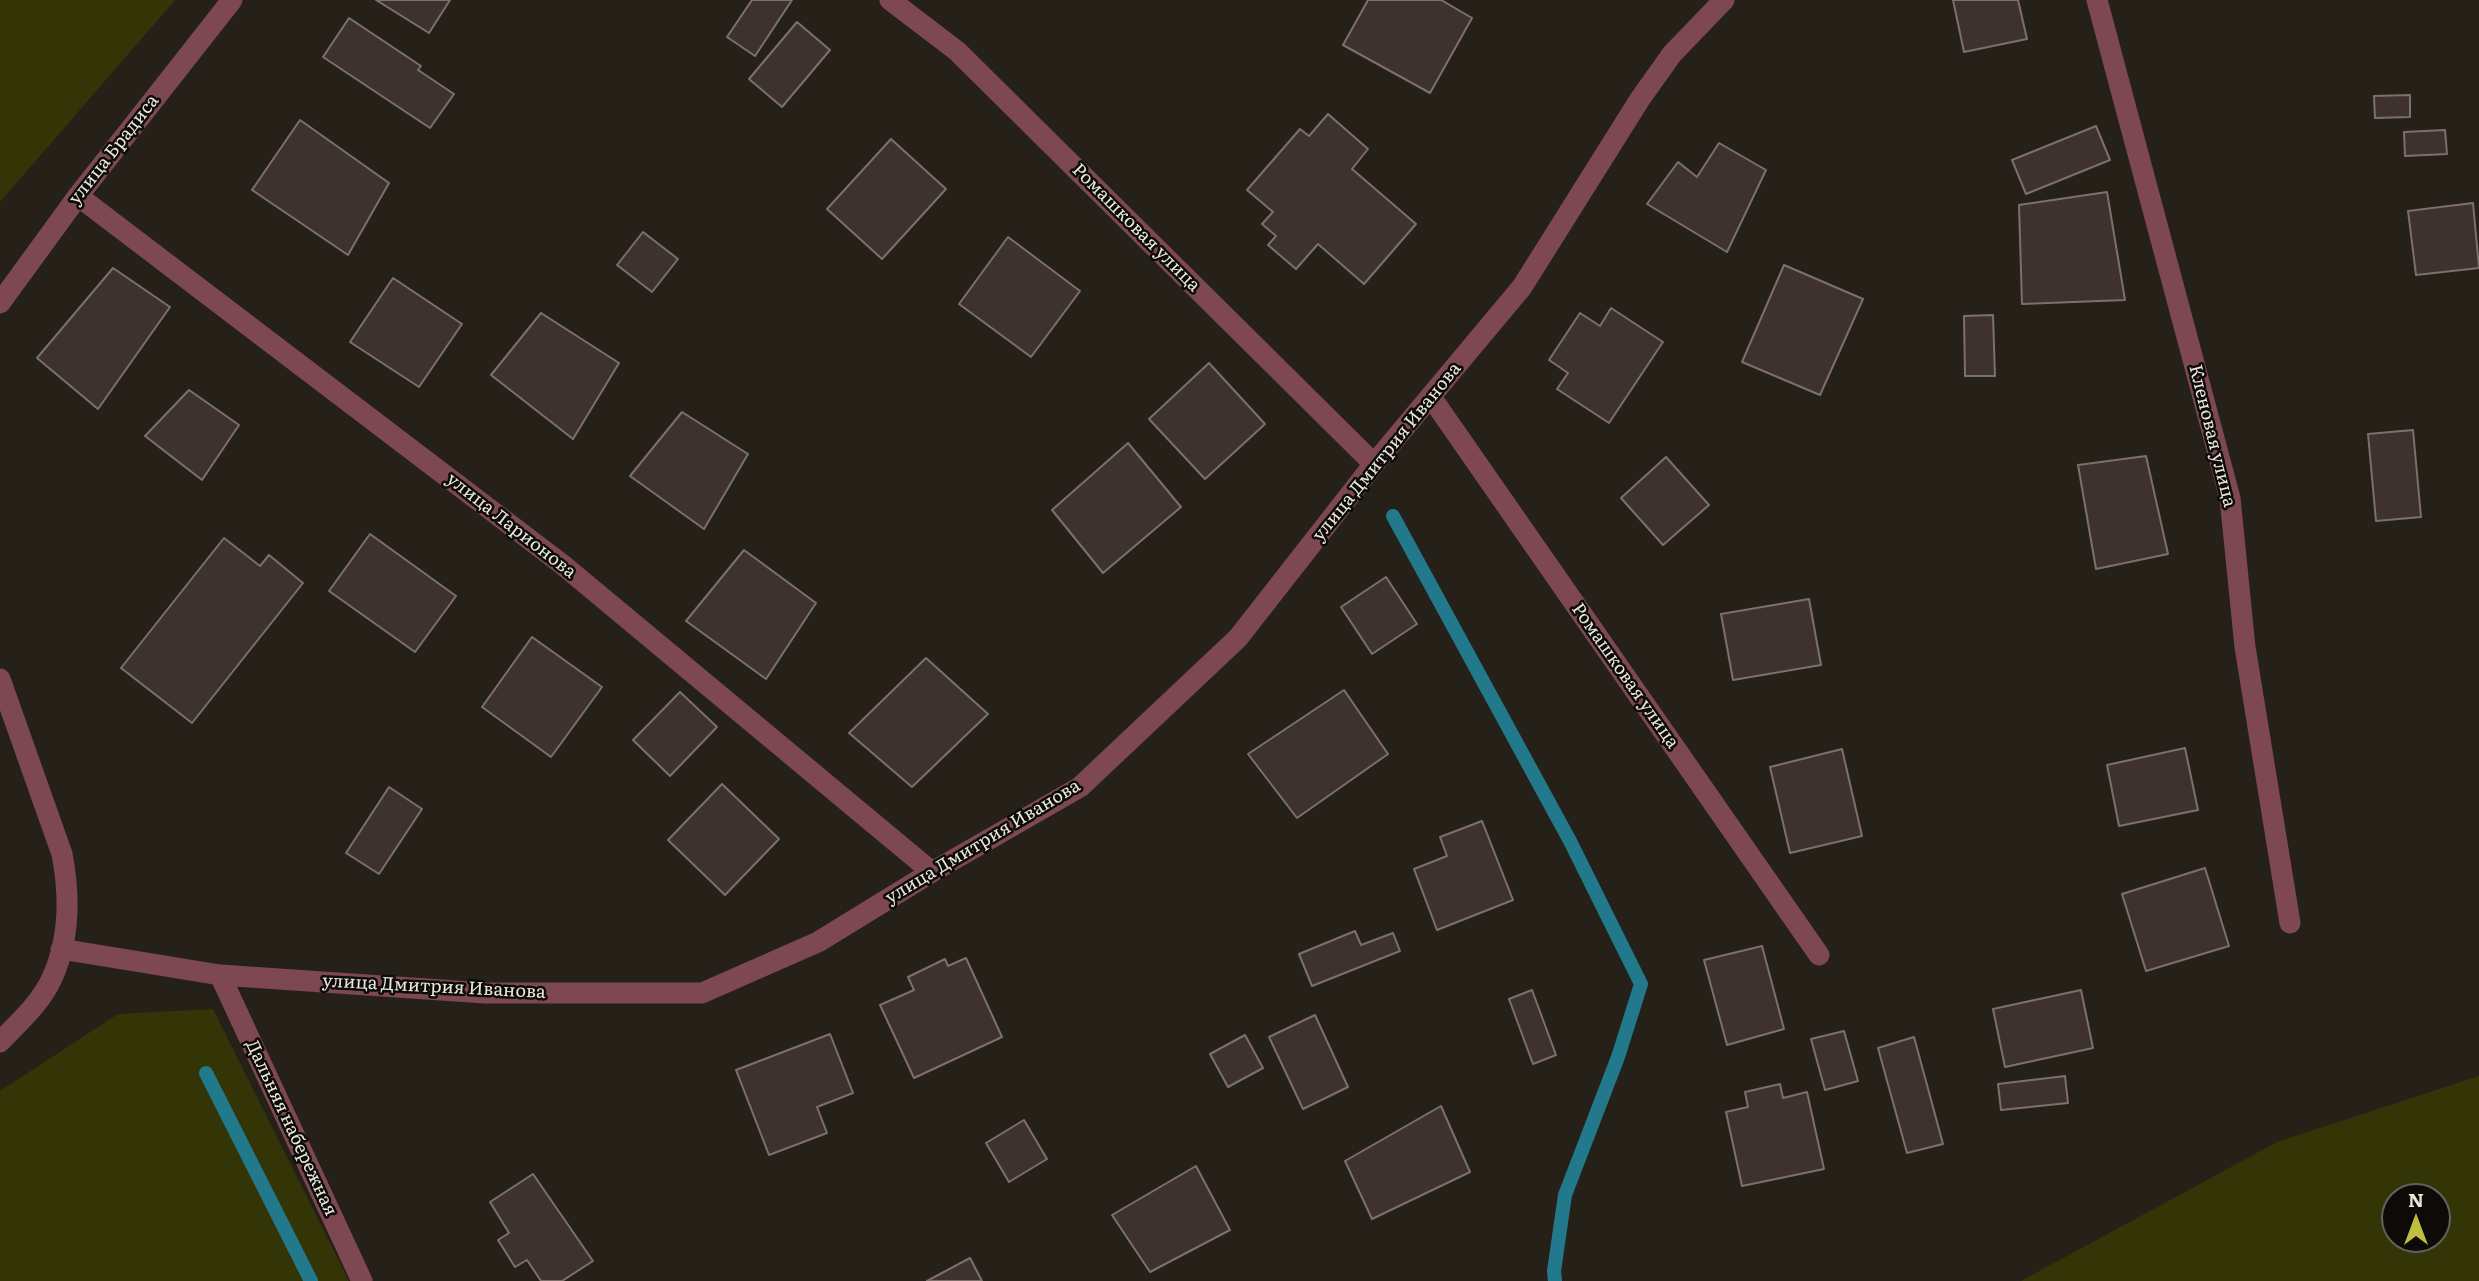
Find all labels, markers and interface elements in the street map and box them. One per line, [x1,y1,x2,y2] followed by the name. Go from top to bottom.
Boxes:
[64,91,164,209] street label: улица Брадиса
[1067,159,1205,297] street label: Ромашковая улица
[1308,358,1466,546] street label: улица Дмитрия Иванова
[2184,363,2240,509] street label: Кленовая улица
[442,469,580,583] street label: улица Ларионова
[1567,599,1683,753] street label: Ромашковая улица
[882,775,1084,909] street label: улица Дмитрия Иванова
[322,970,546,1004] street label: улица Дмитрия Иванова
[241,1037,341,1219] street label: Дальняя набережная
[2381,1183,2451,1253] north arrow
[2408,1185,2424,1213] text: N

